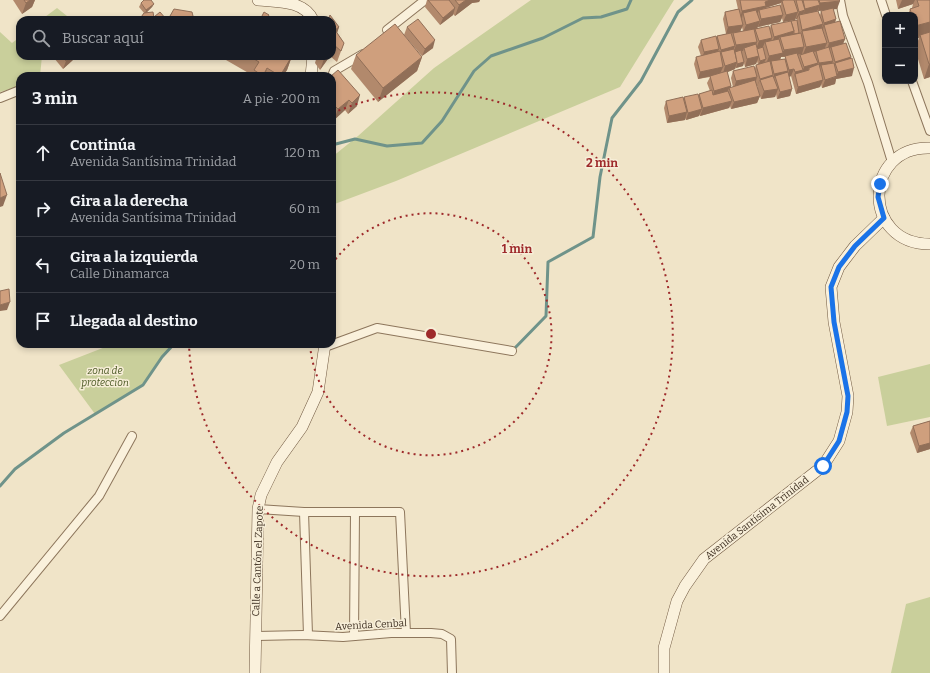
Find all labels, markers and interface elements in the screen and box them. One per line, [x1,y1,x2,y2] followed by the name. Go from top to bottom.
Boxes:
[882,12,918,84] map controls
[882,12,918,48] button: +
[16,16,336,60] search box
[30,27,52,49] icon: search
[62,29,144,47] text: Buscar aquí
[882,48,918,84] button: −
[32,88,77,109] text: 3 min
[243,91,320,106] text: A pie · 200 m
[70,136,136,154] text: Continúa
[32,142,54,164] icon: ahead
[284,145,320,160] text: 120 m
[70,154,236,169] text: Avenida Santísima Trinidad
[586,156,618,170] text: 2 min
[871,175,889,193] route end
[70,192,188,210] text: Gira a la derecha
[32,198,54,220] icon: right
[289,201,320,216] text: 60 m
[70,210,236,225] text: Avenida Santísima Trinidad
[502,242,532,256] text: 1 min
[70,248,198,266] text: Gira a la izquierda
[32,254,54,276] icon: left
[290,257,320,272] text: 20 m
[70,266,169,281] text: Calle Dinamarca
[32,310,54,332] icon: arrive
[70,312,198,330] text: Llegada al destino
[424,327,438,341] centre of rings
[80,365,129,389] park label: zona de proteccion
[814,457,832,475] route start
[702,473,811,562] street label: Avenida Santísima Trinidad
[250,505,266,617] street label: Calle a Cantón el Zapote
[335,617,407,633] street label: Avenida Cenbal

